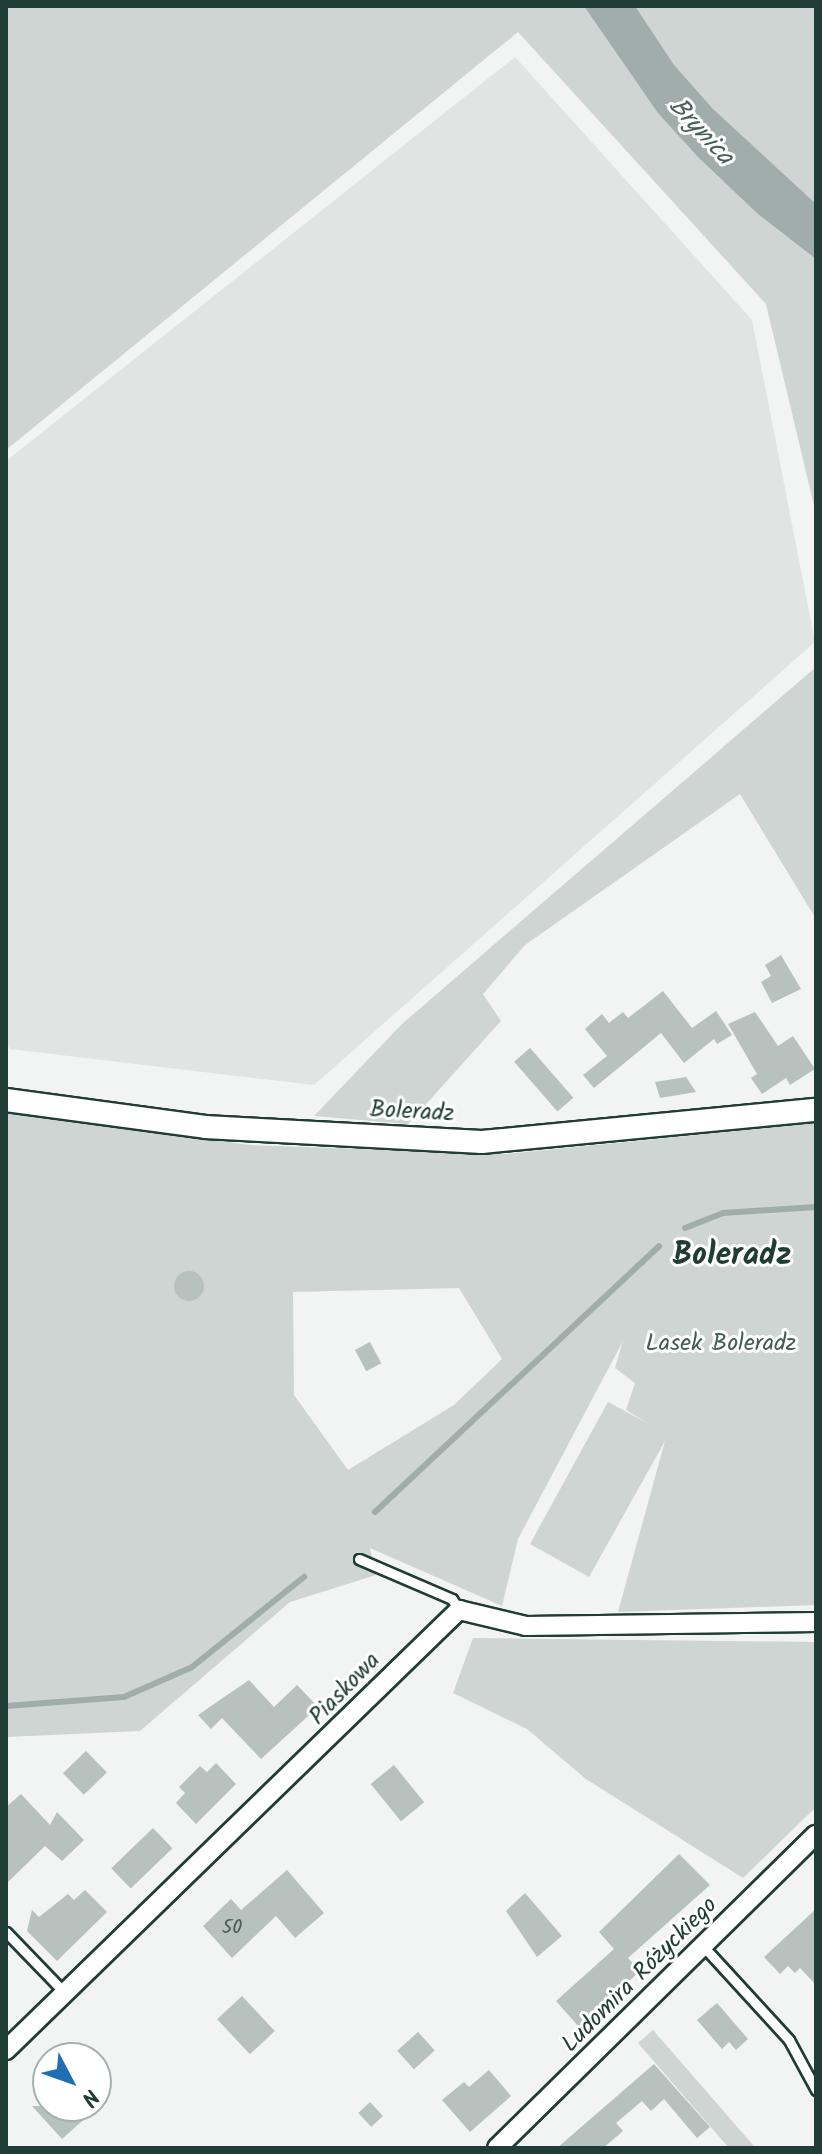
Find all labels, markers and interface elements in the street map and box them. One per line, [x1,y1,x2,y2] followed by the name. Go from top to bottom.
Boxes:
[661,92,739,172] water label: Brynica
[369,1095,455,1129] street label: Boleradz
[672,1237,792,1275] district label: Boleradz
[646,1330,796,1358] park label: Lasek Boleradz
[303,1647,387,1731] street label: Piaskowa
[556,1891,724,2059] street label: Ludomira Różyckiego
[222,1916,242,1940] house number: 50
[32,2042,112,2122] north arrow
[71,2080,107,2113] text: N

